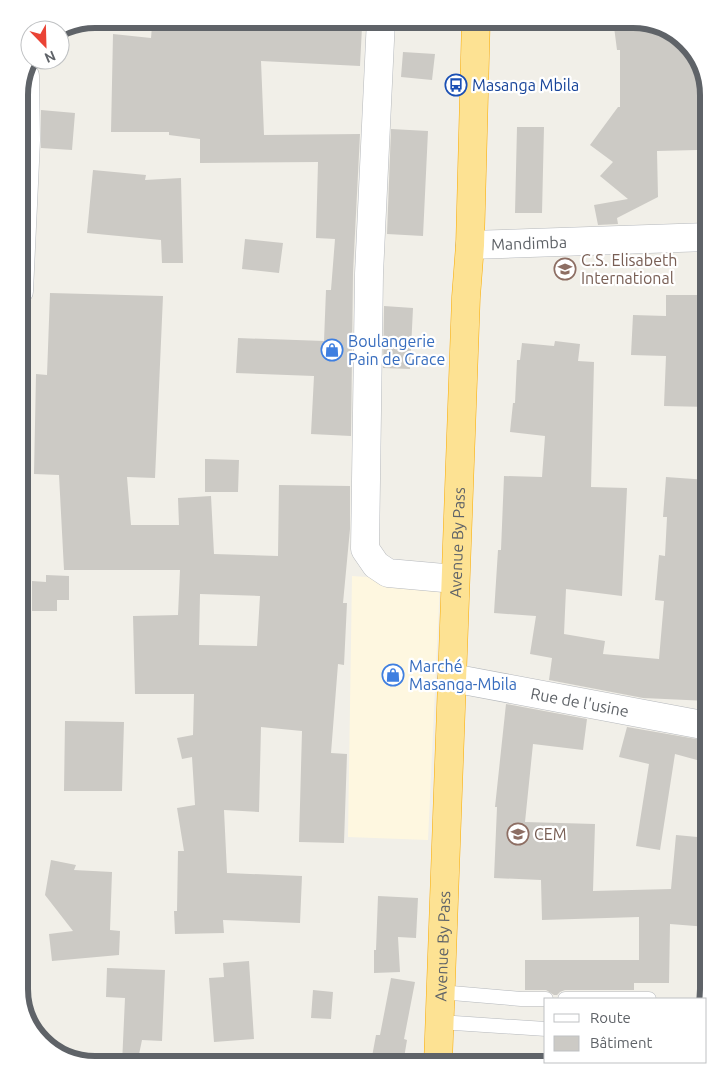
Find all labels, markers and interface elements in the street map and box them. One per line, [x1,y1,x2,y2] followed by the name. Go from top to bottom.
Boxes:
[20,20,70,70] north arrow
[42,48,58,66] text: N
[444,73,468,97] bus stop icon: Masanga Mbila
[472,76,579,94] place label: Masanga Mbila
[491,233,567,253] street label: Mandimba
[581,251,677,287] place label: C.S. Elisabeth International
[553,257,577,281] school or university icon: C.S. Elisabeth International
[348,332,445,368] place label: Boulangerie Pain de Grace
[320,338,344,362] shop icon: Boulangerie Pain de Grace
[446,487,468,598] street label: Avenue By Pass
[409,657,517,693] place label: Marché Masanga-Mbila
[381,663,405,687] shop icon: Marché Masanga-Mbila
[529,684,630,720] street label: Rue de l'usine
[506,822,530,846] school or university icon: CEM
[534,825,567,843] place label: CEM
[431,890,453,1002] street label: Avenue By Pass
[544,998,707,1063] legend
[590,1009,631,1026] text: Route
[590,1034,653,1051] text: Bâtiment

